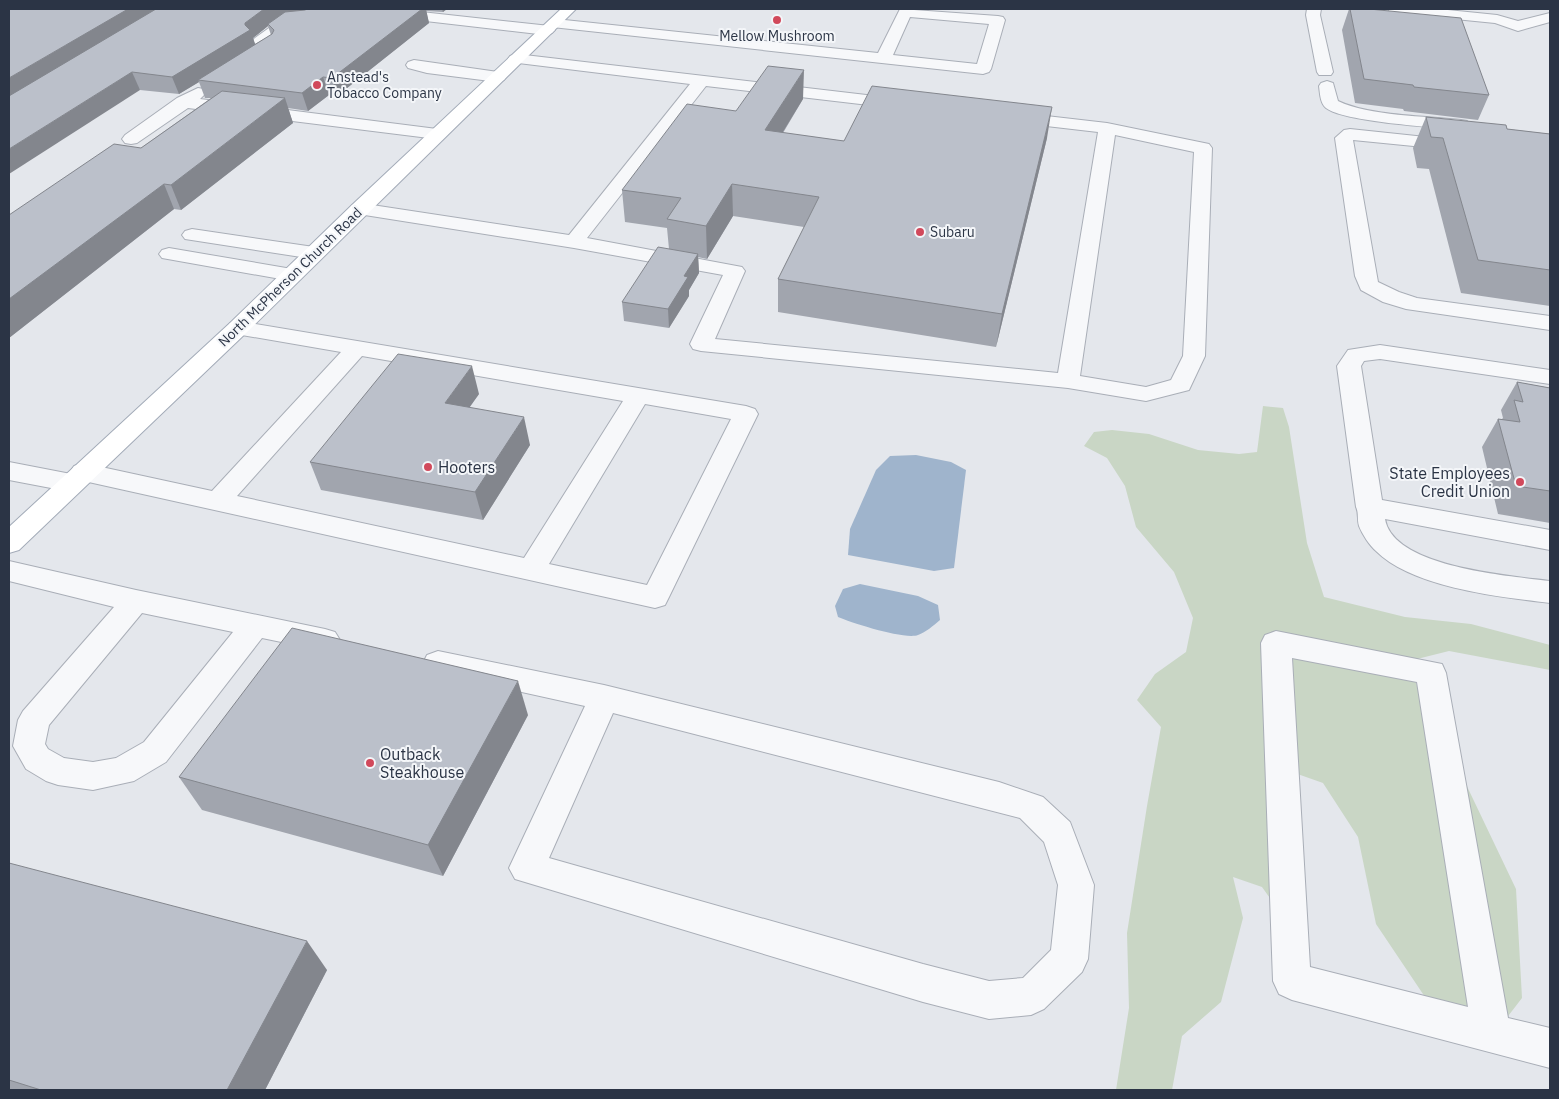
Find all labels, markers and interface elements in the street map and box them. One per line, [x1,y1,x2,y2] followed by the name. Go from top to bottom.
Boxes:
[771,14,783,26] marker: Mellow Mushroom
[719,27,835,45] place label: Mellow Mushroom
[327,68,442,102] place label: Anstead's Tobacco Company
[311,79,323,91] marker: Anstead's Tobacco Company
[214,204,366,350] street label: North McPherson Church Road
[930,223,975,241] place label: Subaru
[914,226,926,238] marker: Subaru
[438,457,495,477] place label: Hooters
[422,461,434,473] marker: Hooters
[1389,463,1510,501] place label: State Employees Credit Union
[1514,476,1526,488] marker: State Employees Credit Union
[380,744,465,782] place label: Outback Steakhouse
[364,757,376,769] marker: Outback Steakhouse

